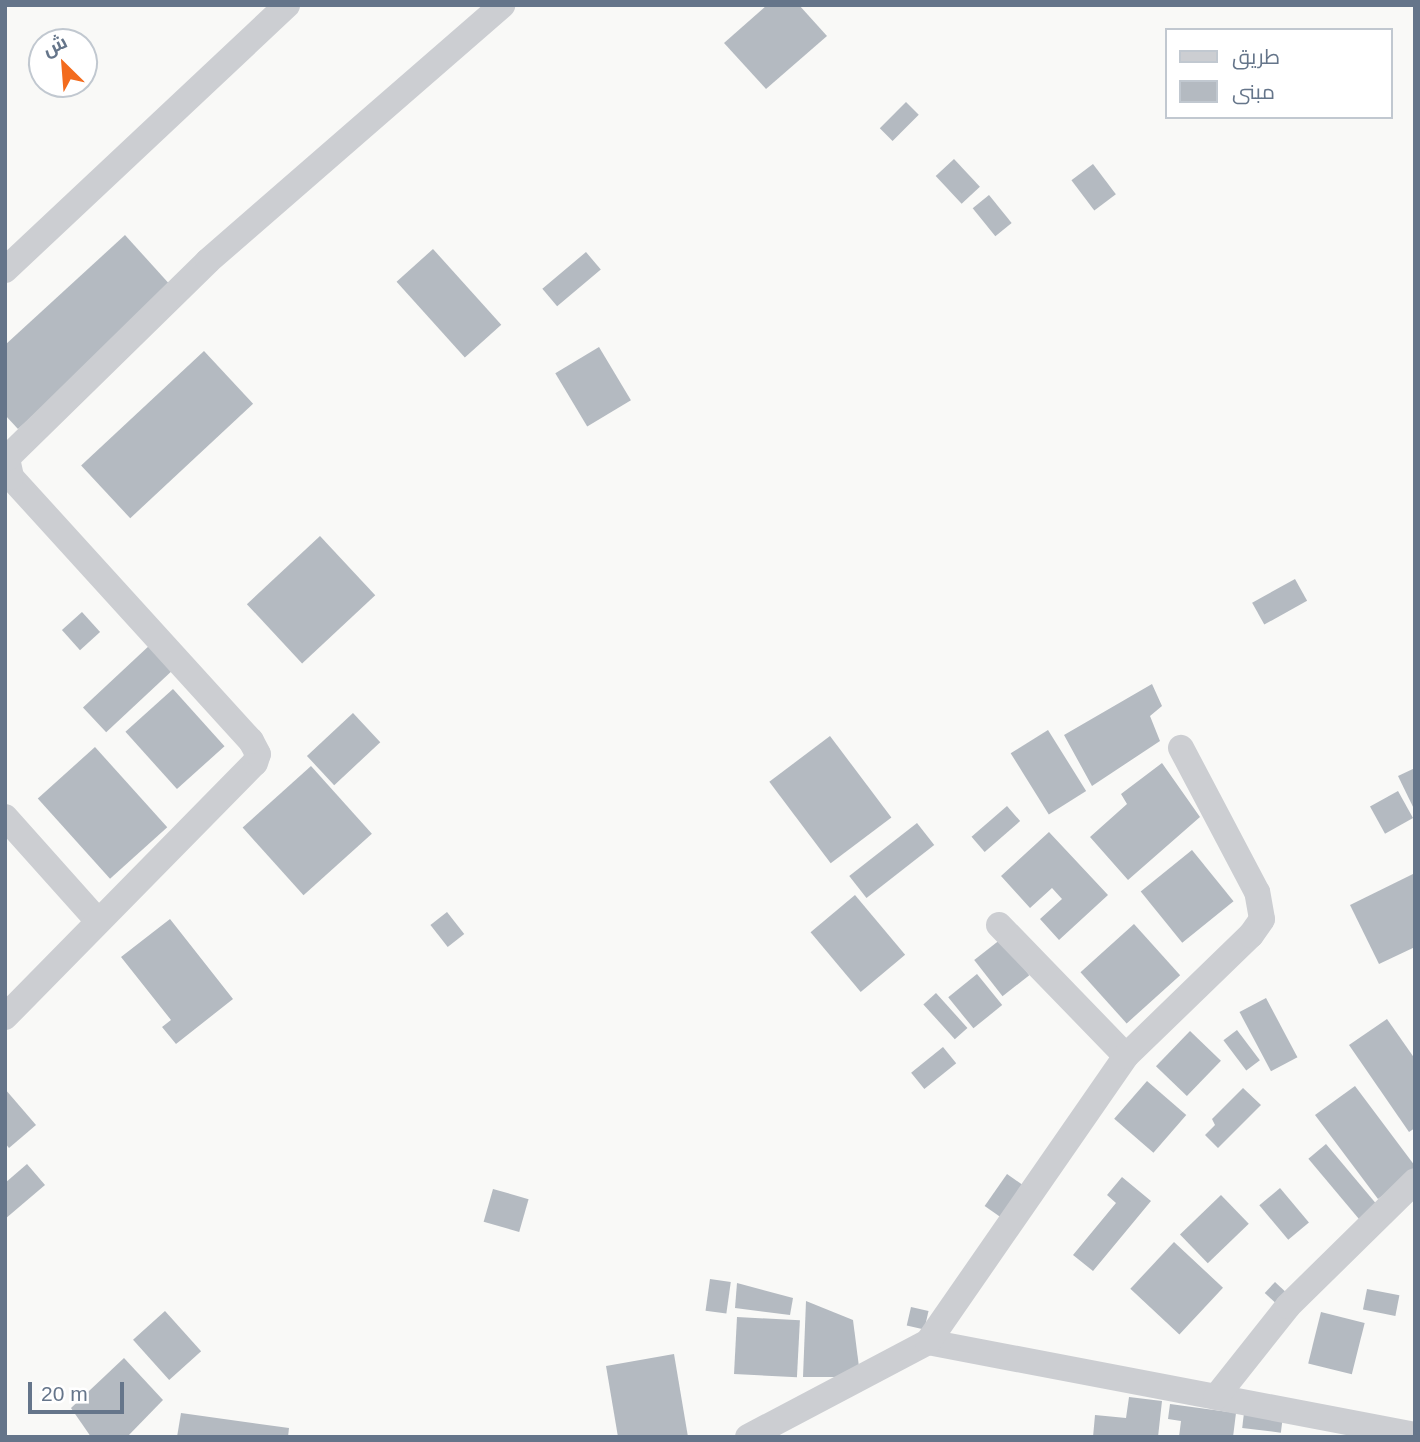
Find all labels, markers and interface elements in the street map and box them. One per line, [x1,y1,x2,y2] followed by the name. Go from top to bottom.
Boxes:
[28,28,98,98] north arrow
[1164,28,1392,119] legend
[39,31,70,60] text: ش
[1232,45,1280,68] text: طريق
[1232,80,1275,103] text: مبنى
[32,1368,128,1412] scale bar
[41,1382,88,1405] text: 20 m

